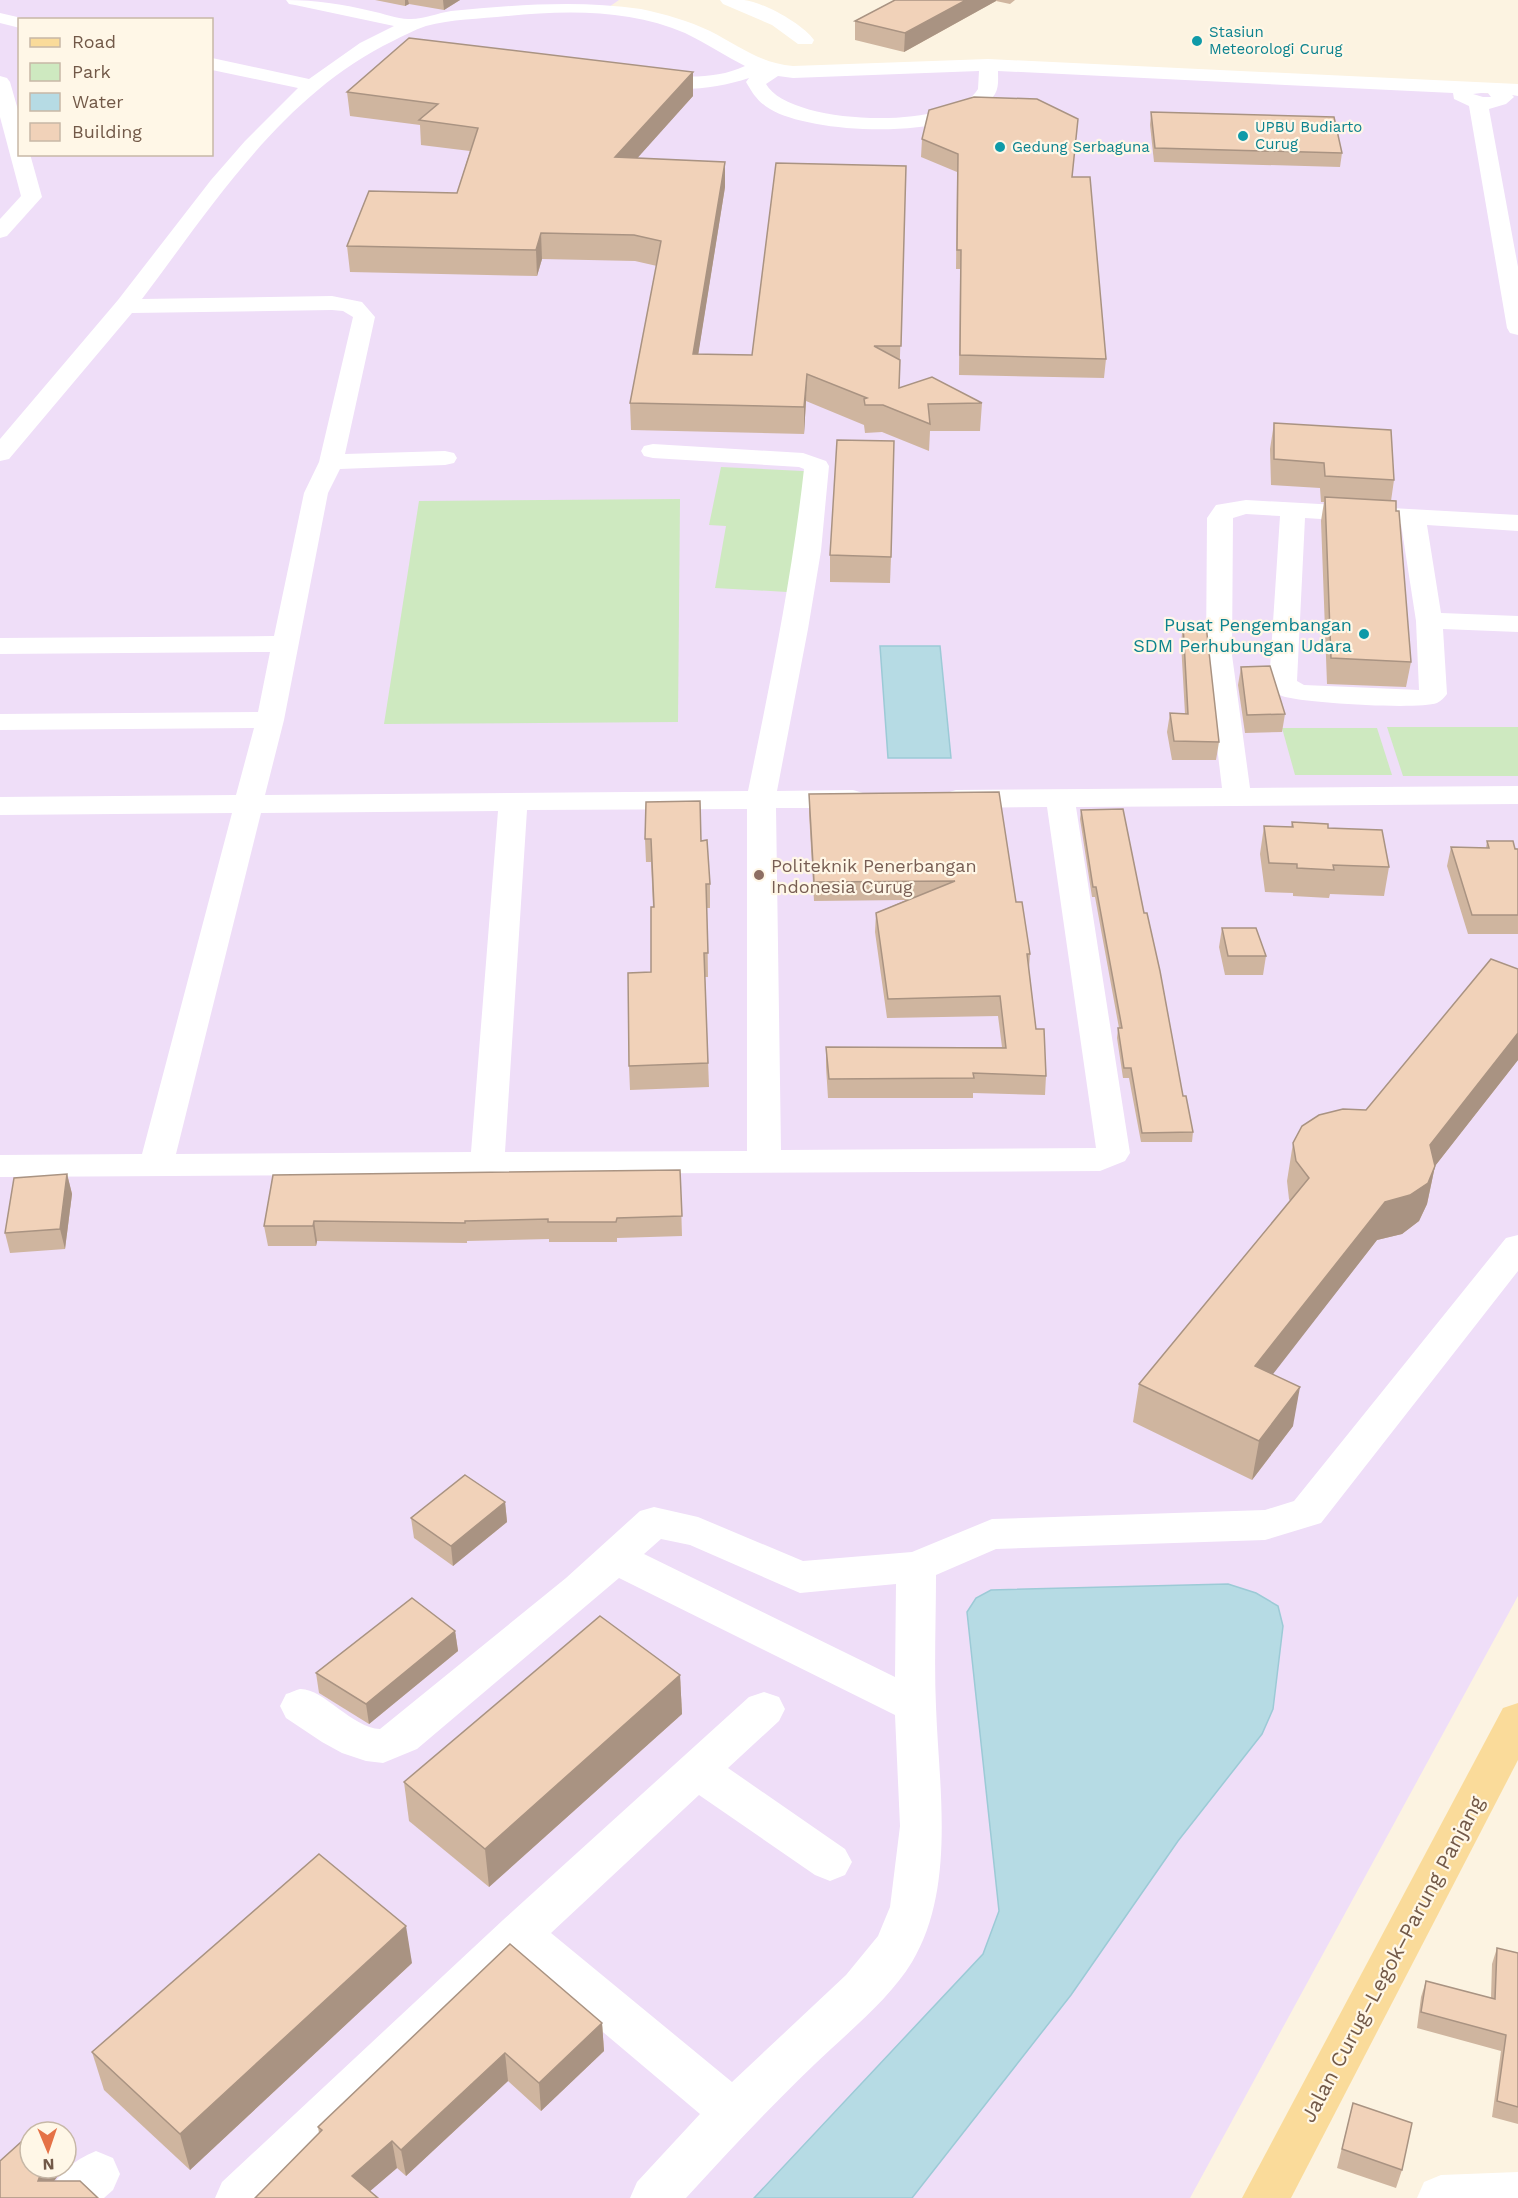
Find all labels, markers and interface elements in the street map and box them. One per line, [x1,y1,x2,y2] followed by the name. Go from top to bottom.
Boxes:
[18,18,213,156] legend
[1209,23,1343,58] place label: Stasiun Meteorologi Curug
[72,31,116,52] text: Road
[1190,34,1204,48] marker: Stasiun Meteorologi Curug
[72,61,111,82] text: Park
[72,91,124,112] text: Water
[1255,118,1362,153] place label: UPBU Budiarto Curug
[72,121,142,142] text: Building
[1236,129,1250,143] marker: UPBU Budiarto Curug
[1012,138,1150,156] place label: Gedung Serbaguna
[993,140,1007,154] marker: Gedung Serbaguna
[1133,614,1352,656] place label: Pusat Pengembangan SDM Perhubungan Udara
[1357,627,1371,641] marker: Pusat Pengembangan SDM Perhubungan Udara
[771,855,977,897] place label: Politeknik Penerbangan Indonesia Curug
[752,868,766,882] marker: Politeknik Penerbangan Indonesia Curug
[1295,1791,1489,2126] street label: Jalan Curug–Legok–Parung Panjang
[18,2120,78,2180] north arrow
[42,2155,55,2174] text: N

